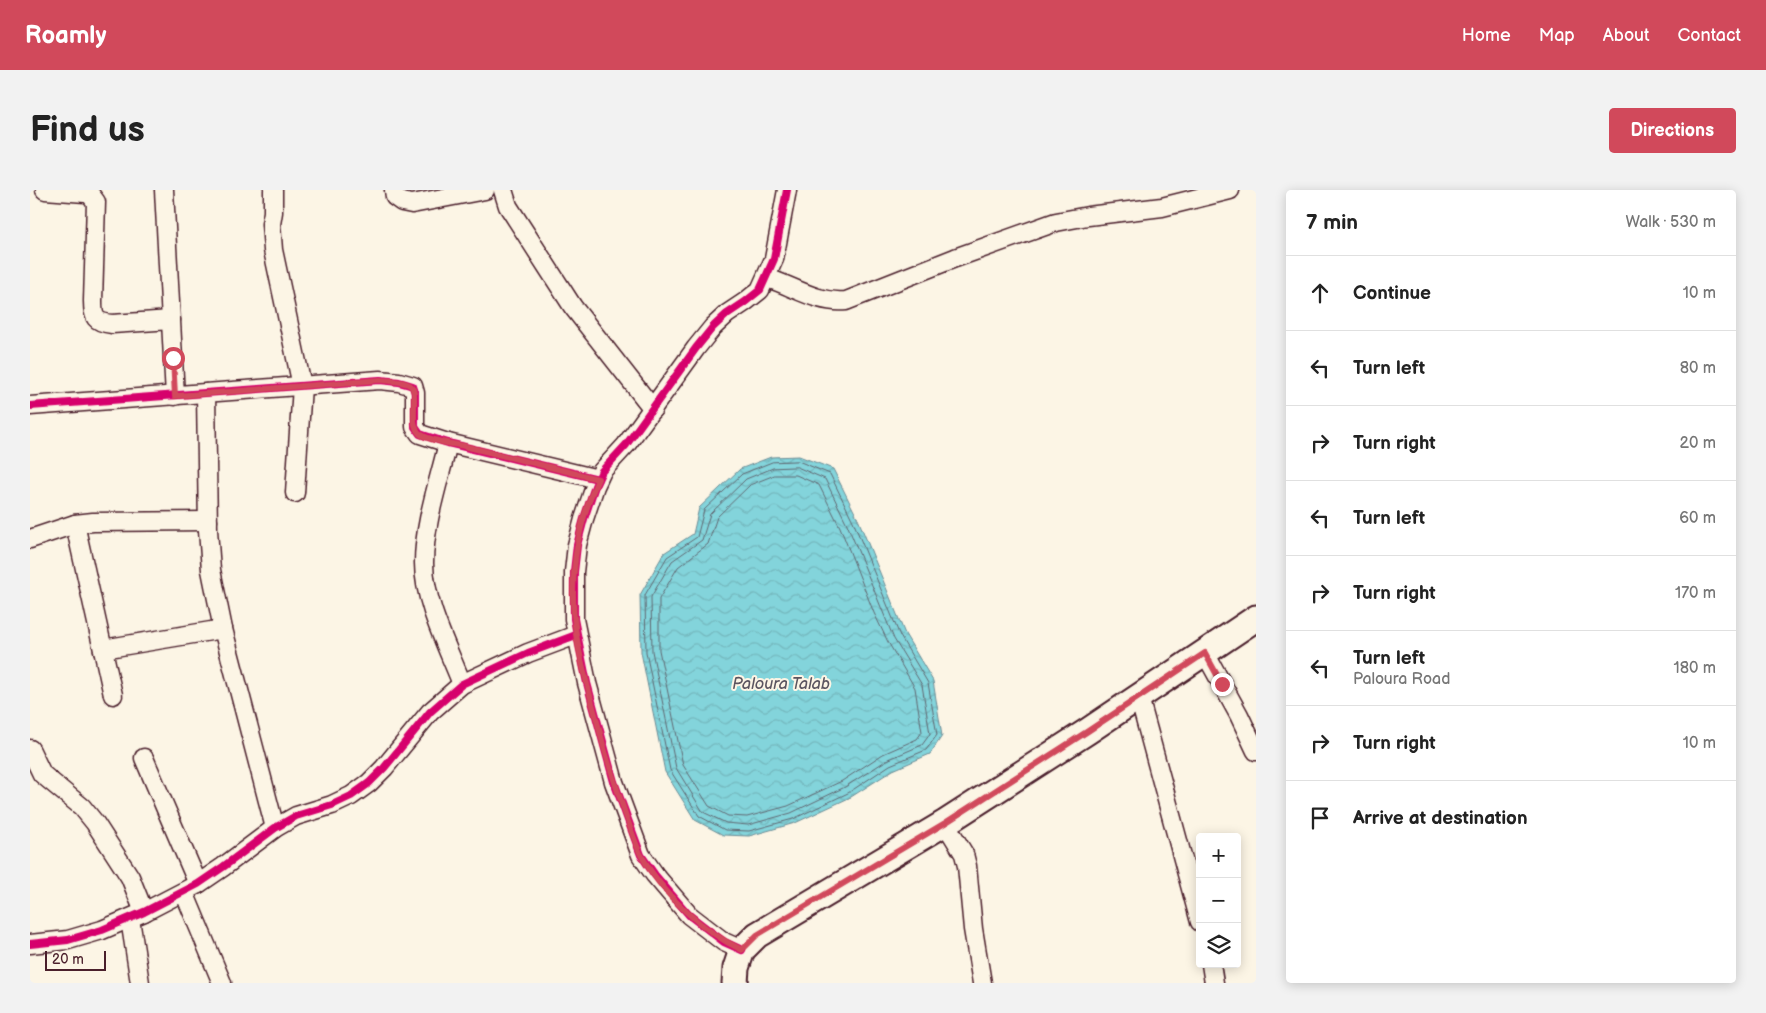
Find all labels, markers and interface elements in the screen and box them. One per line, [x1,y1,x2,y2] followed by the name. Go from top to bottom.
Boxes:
[25,21,106,50] text: Roamly
[1462,25,1511,46] text: Home
[1539,25,1575,46] text: Map
[1603,25,1650,46] text: About
[1678,25,1741,46] text: Contact
[1609,108,1736,153] button: Directions
[30,109,145,152] text: Find us
[1306,210,1358,235] text: 7 min
[1625,213,1716,232] text: Walk · 530 m
[1306,279,1334,307] icon: ahead
[1353,282,1431,305] text: Continue
[1683,284,1716,303] text: 10 m
[162,347,185,370] route start
[1306,354,1334,382] icon: left
[1353,357,1425,380] text: Turn left
[1680,359,1716,378] text: 80 m
[1306,429,1334,457] icon: right
[1353,432,1436,455] text: Turn right
[1680,434,1716,453] text: 20 m
[1306,504,1334,532] icon: left
[1353,507,1425,530] text: Turn left
[1679,509,1716,528] text: 60 m
[1306,579,1334,607] icon: right
[1353,582,1436,605] text: Turn right
[1675,584,1716,603] text: 170 m
[1353,647,1425,670] text: Turn left
[1306,654,1334,682] icon: left
[1674,659,1716,678] text: 180 m
[1353,670,1450,689] text: Paloura Road
[1211,673,1234,696] route end
[732,675,830,694] water label: Paloura Talab
[1306,729,1334,757] icon: right
[1353,732,1436,755] text: Turn right
[1683,734,1716,753] text: 10 m
[1306,804,1334,832] icon: arrive
[1353,807,1528,830] text: Arrive at destination
[1196,833,1241,968] map controls
[1196,833,1241,878] button: +
[1196,878,1241,923] button: −
[1196,923,1241,968] button: layers
[45,948,106,971] scale bar
[52,951,84,968] text: 20 m

